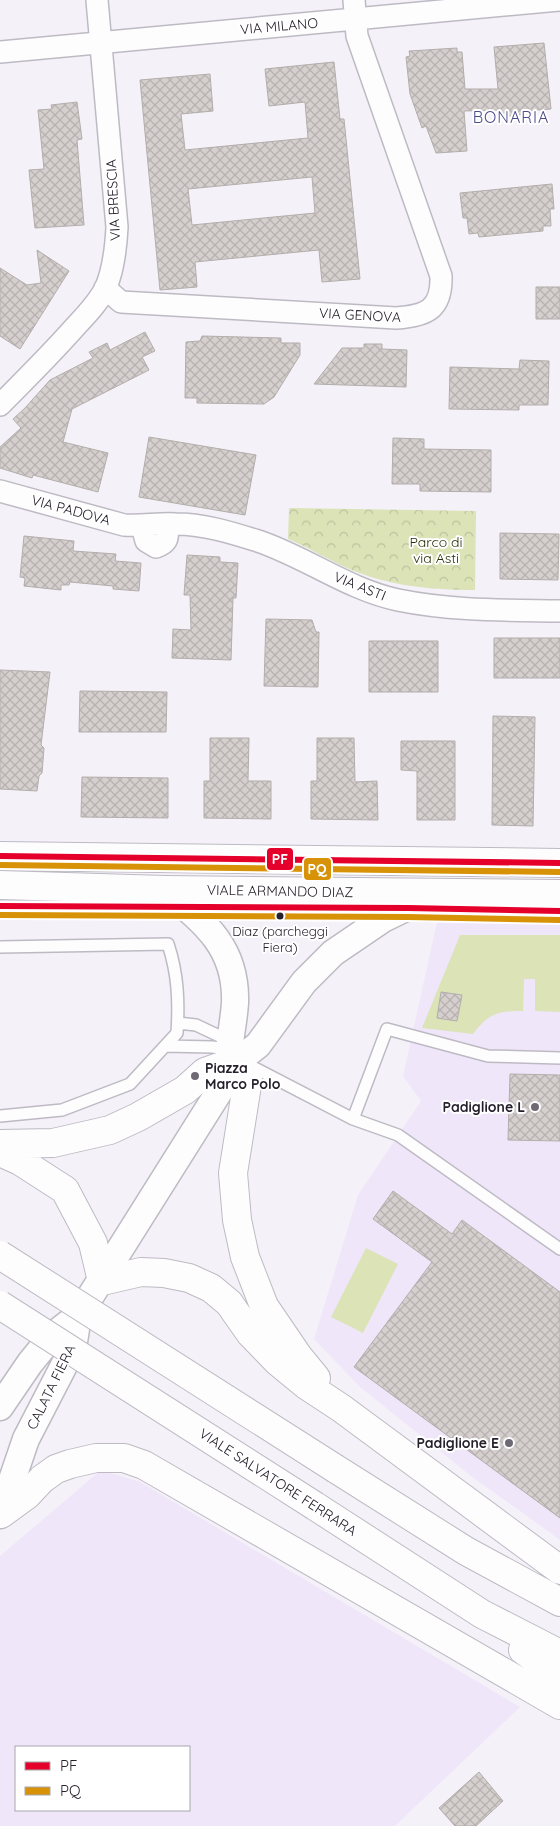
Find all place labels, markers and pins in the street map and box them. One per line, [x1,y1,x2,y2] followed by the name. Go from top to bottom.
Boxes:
[275,911,285,921] marker: Diaz (parcheggi Fiera)
[232,923,328,955] place label: Diaz (parcheggi Fiera)
[205,1059,281,1093] place label: Piazza Marco Polo
[189,1070,201,1082] marker: Piazza Marco Polo
[443,1098,525,1116] place label: Padiglione L
[529,1101,541,1113] marker: Padiglione L
[416,1434,499,1452] place label: Padiglione E
[503,1437,515,1449] marker: Padiglione E

